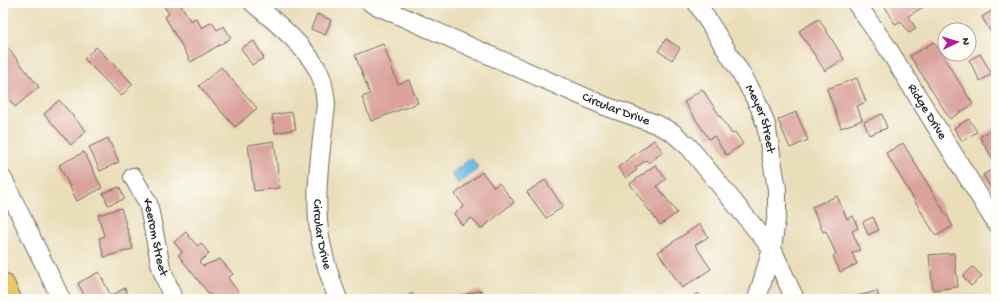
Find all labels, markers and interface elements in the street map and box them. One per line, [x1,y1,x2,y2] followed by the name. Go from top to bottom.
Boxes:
[937,22,977,62] north arrow
[959,37,971,45] text: N
[904,81,950,143] street label: Ridge Drive
[742,82,778,156] street label: Meyer Street
[580,89,652,129] street label: Circular Drive
[139,195,172,280] street label: Keerom Street
[310,199,335,272] street label: Circular Drive

